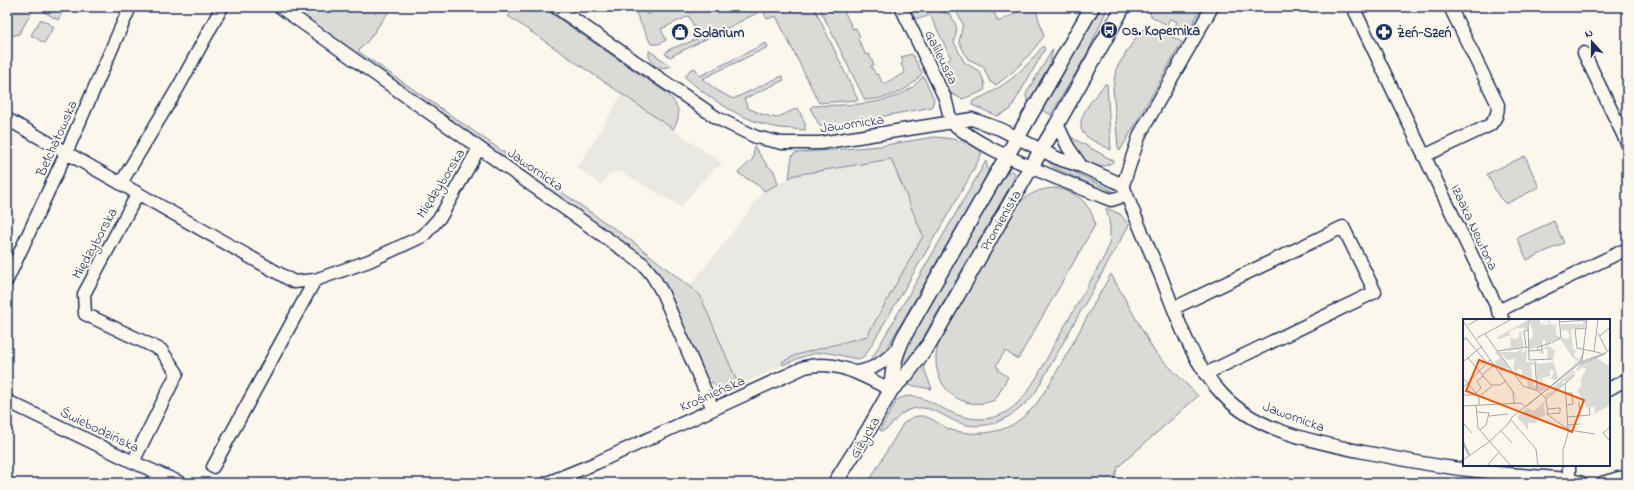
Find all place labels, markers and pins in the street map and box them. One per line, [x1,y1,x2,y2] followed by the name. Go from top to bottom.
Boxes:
[1099,20,1119,40] bus stop icon: Os. Kopernika
[1122,21,1201,42] place label: Os. Kopernika
[670,22,690,42] shop icon: Solarium
[1374,22,1394,42] pharmacy icon: Żeń-Szeń
[693,23,745,44] place label: Solarium
[1397,23,1452,44] place label: Żeń-Szeń

